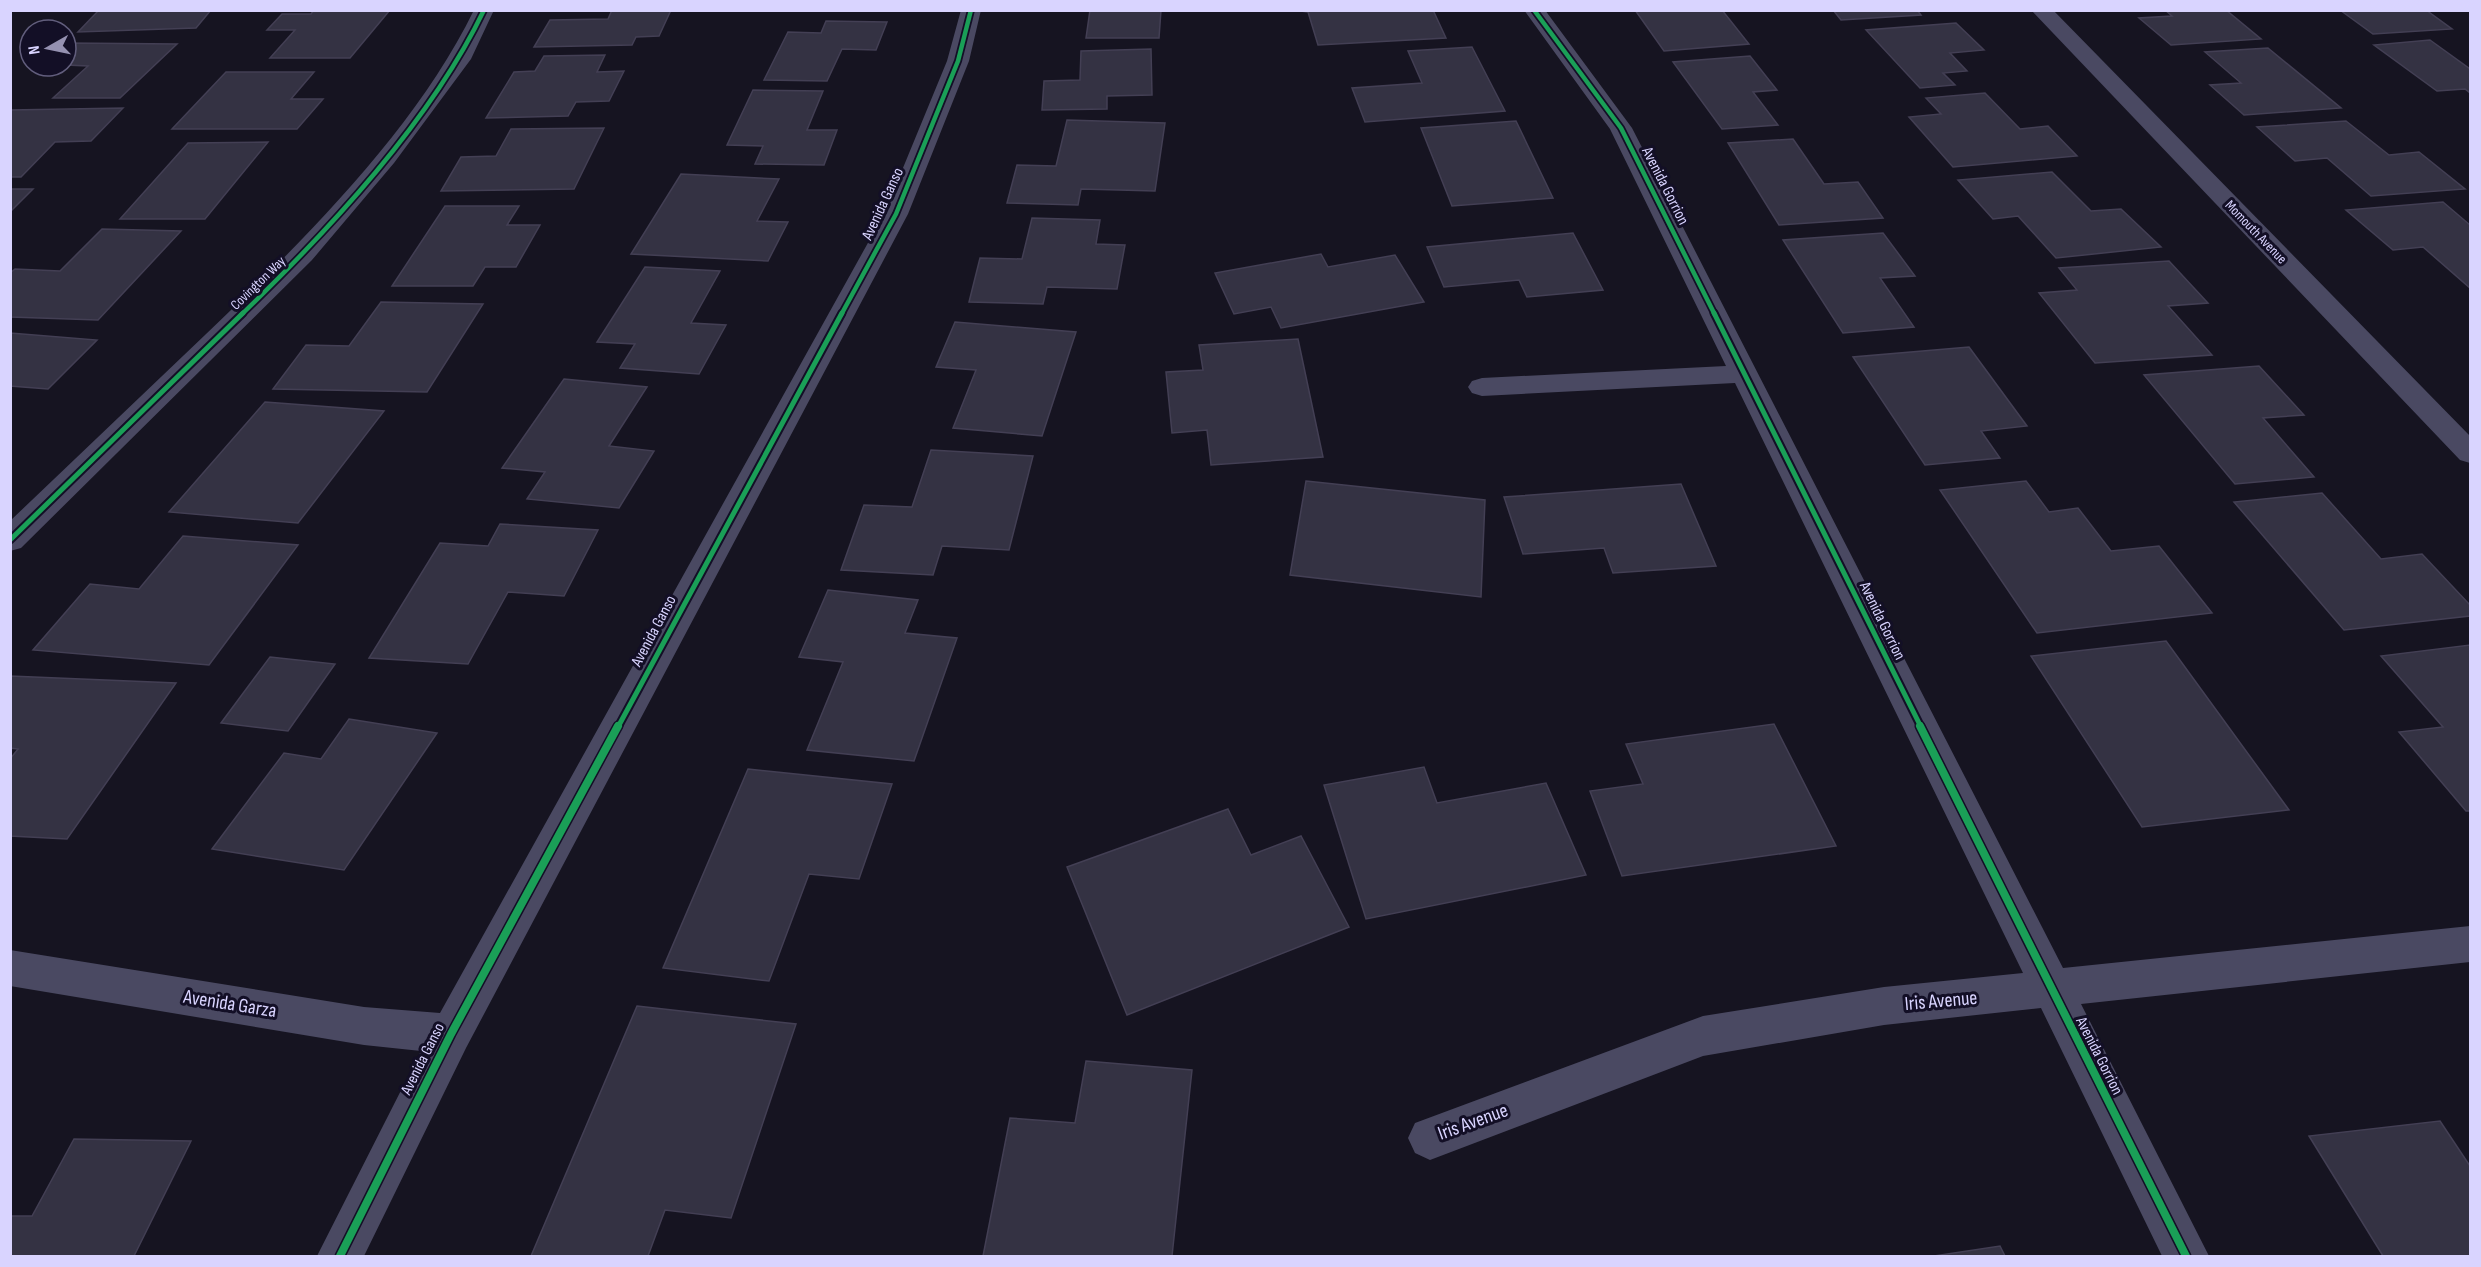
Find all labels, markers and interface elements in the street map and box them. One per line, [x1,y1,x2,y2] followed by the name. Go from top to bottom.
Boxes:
[18,18,78,78] north arrow
[25,44,45,56] text: N
[1637,143,1693,228] street label: Avenida Gorrion
[858,165,908,244] street label: Avenida Ganso
[2222,197,2290,267] street label: Momouth Avenue
[227,252,289,313] street label: Covington Way
[1854,578,1909,663] street label: Avenida Gorrion
[627,592,681,671] street label: Avenida Ganso
[181,985,278,1023] street label: Avenida Garza
[1904,986,1978,1016] street label: Iris Avenue
[2071,1013,2127,1098] street label: Avenida Gorrion
[396,1020,449,1099] street label: Avenida Ganso
[1435,1098,1511,1146] street label: Iris Avenue

